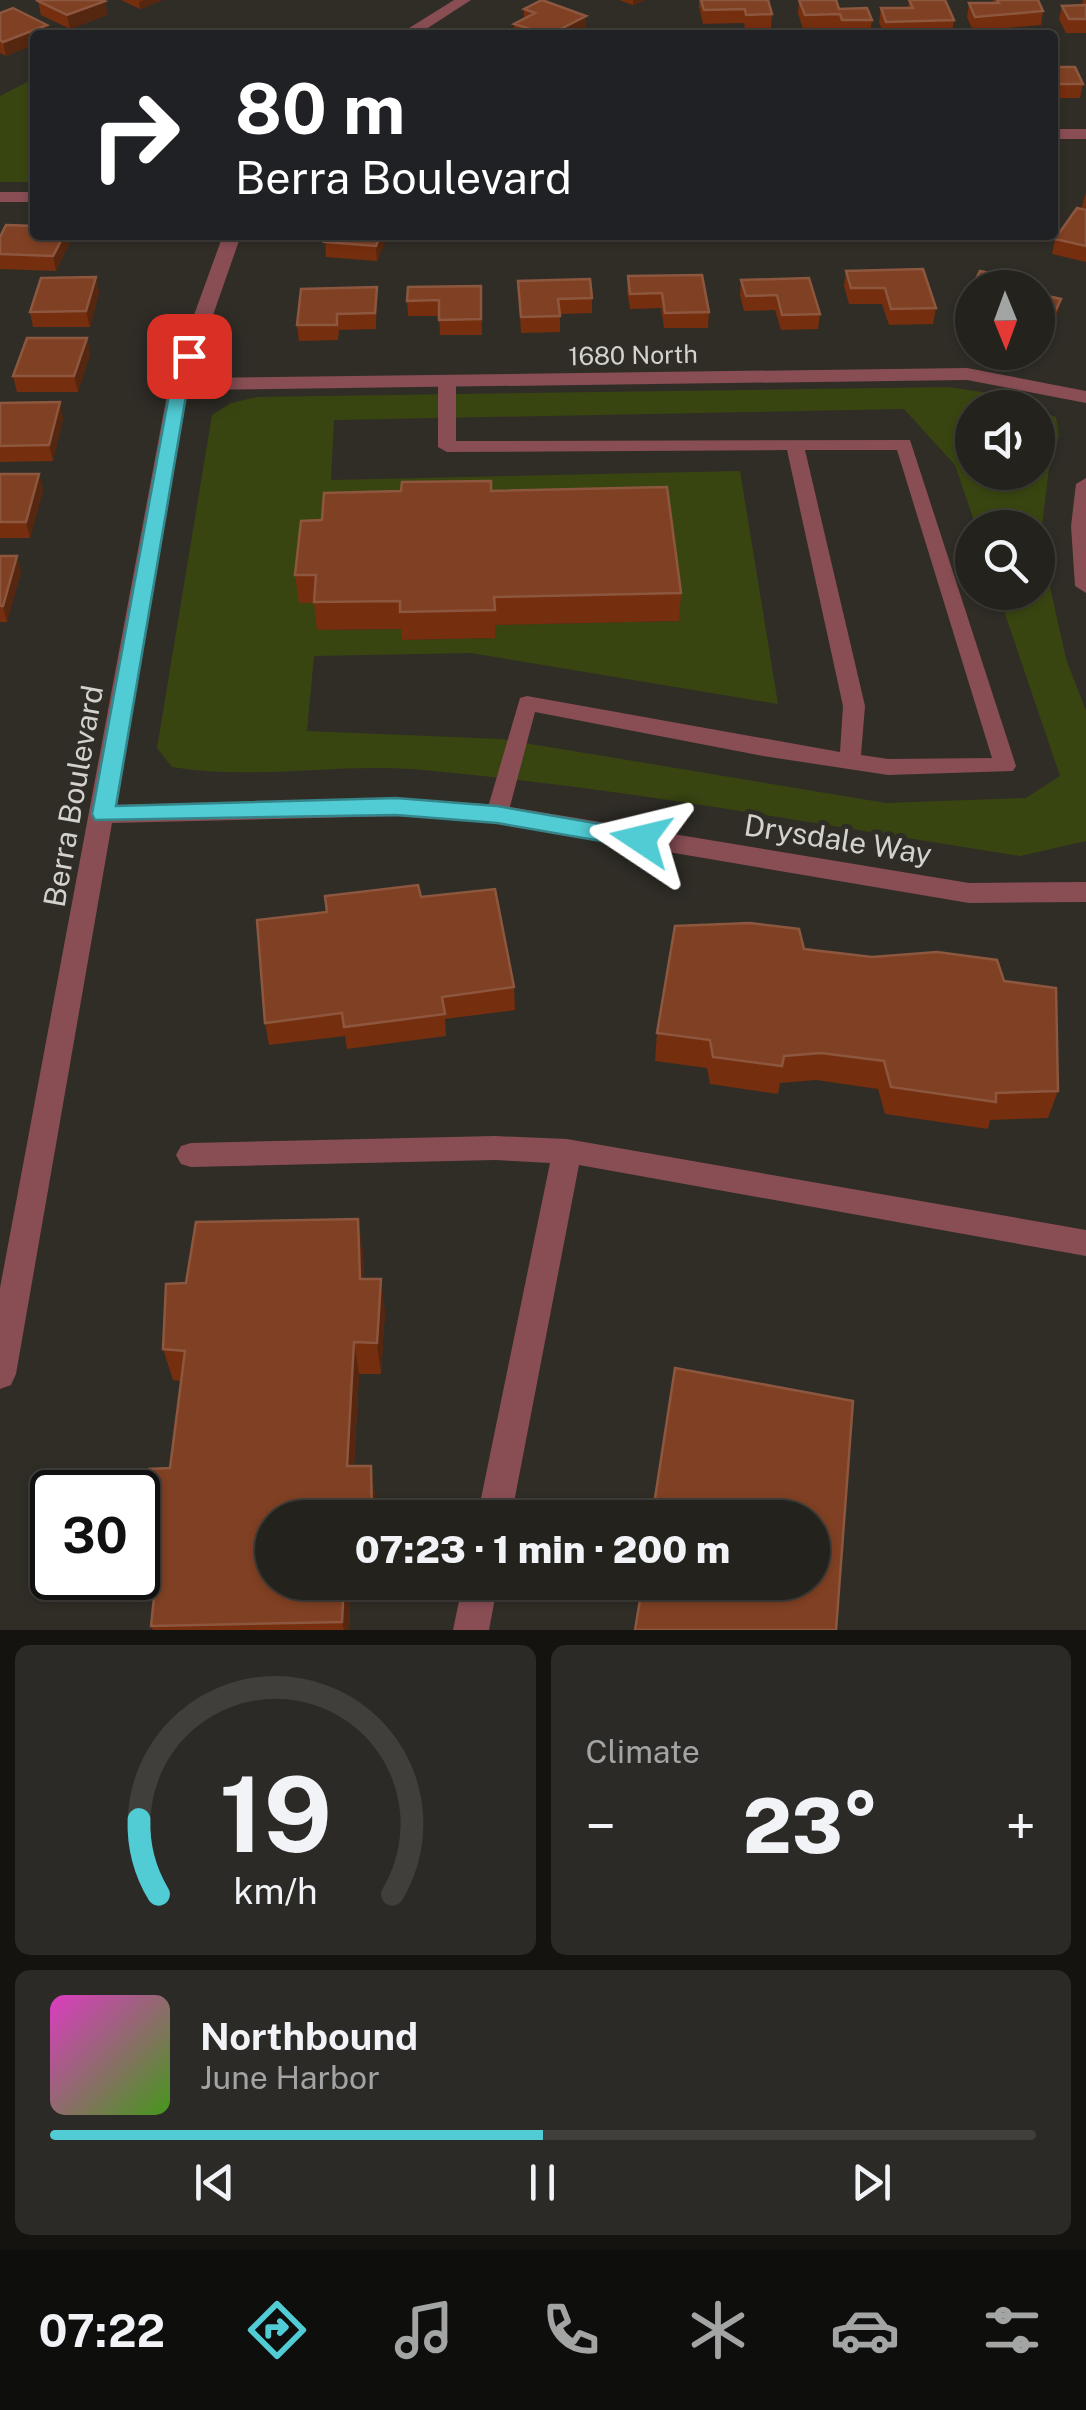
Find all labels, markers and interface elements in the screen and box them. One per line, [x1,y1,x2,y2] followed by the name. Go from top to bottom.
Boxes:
[235,67,405,150] text: 80 m
[70,70,200,200] icon: right
[235,151,572,204] text: Berra Boulevard
[955,270,1055,370] north arrow
[955,270,1055,610] map controls
[147,314,232,399] pin
[162,329,217,384] icon: arrive
[568,339,698,371] street label: 1680 North
[955,390,1055,490] button: sound
[955,510,1055,610] button: search
[36,682,110,910] street label: Berra Boulevard
[589,787,693,891] position arrow
[742,806,934,872] street label: Drysdale Way
[30,1470,160,1600] speed limit sign: 30
[355,1527,730,1572] text: 07:23 · 1 min · 200 m
[586,1733,700,1770] text: Climate
[219,1753,332,1875] text: 19
[743,1782,879,1870] text: 23°
[586,1794,616,1858] text: −
[1006,1794,1036,1858] text: +
[233,1870,317,1912] text: km/h
[200,2014,418,2059] text: Northbound
[200,2059,380,2096] text: June Harbor
[187,2155,242,2210] icon: previous
[515,2155,570,2210] icon: pause
[844,2155,899,2210] icon: next
[242,2295,312,2365] icon: directions
[389,2295,459,2365] icon: music
[536,2295,606,2365] icon: phone
[683,2295,753,2365] icon: climate
[830,2295,900,2365] icon: car
[977,2295,1047,2365] icon: filters
[39,2304,165,2357] text: 07:22

